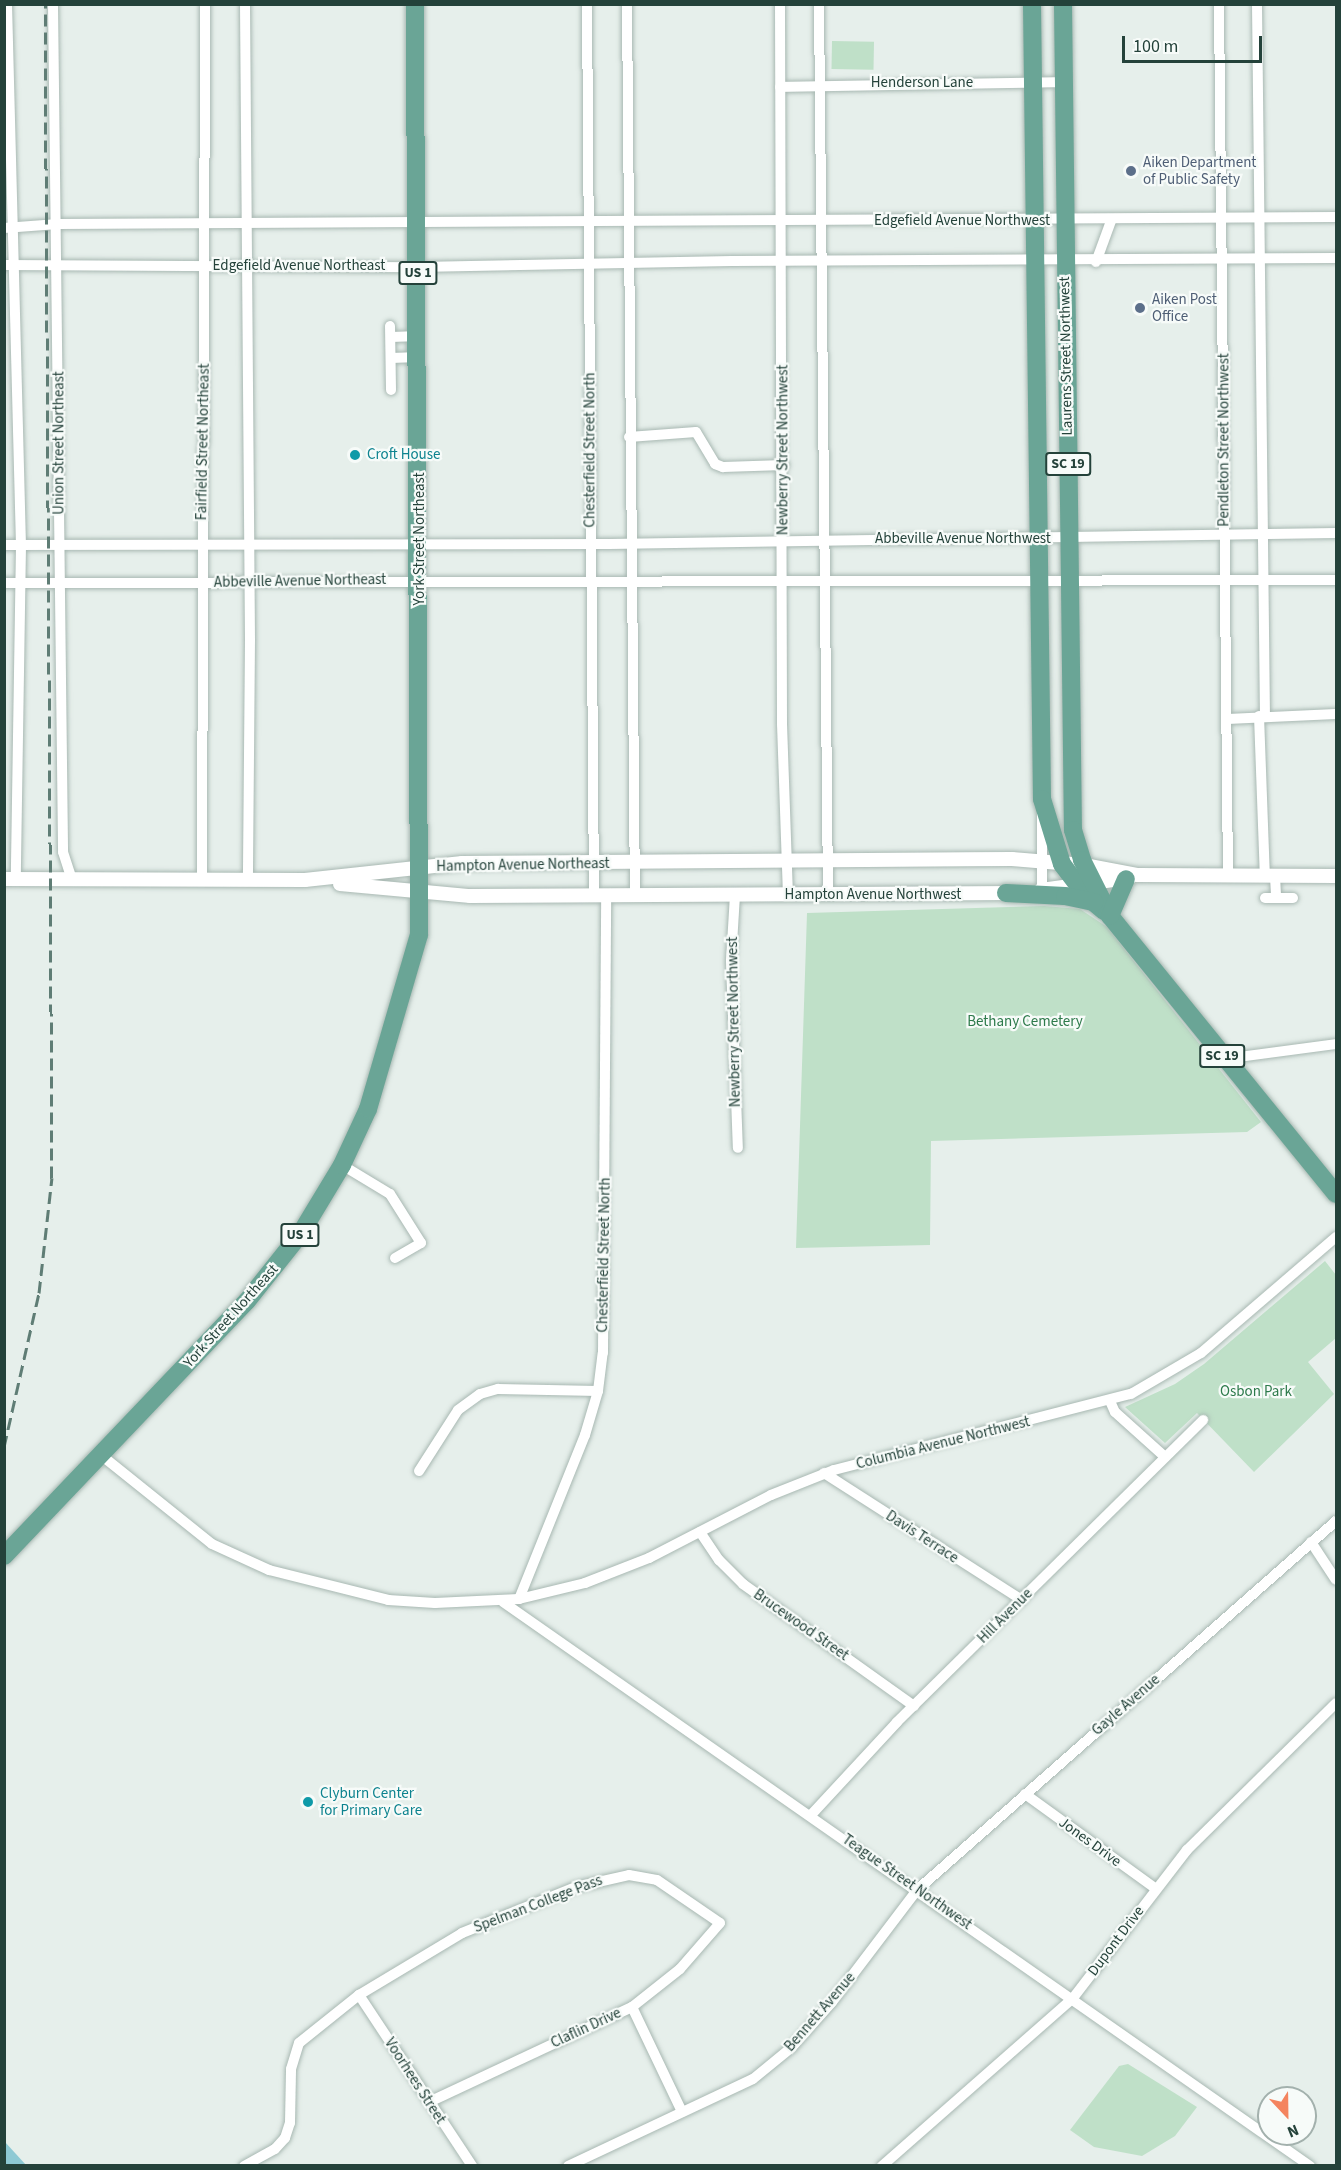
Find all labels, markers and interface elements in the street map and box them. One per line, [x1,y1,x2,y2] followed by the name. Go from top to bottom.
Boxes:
[1125,24,1264,62] scale bar
[1133,34,1178,59] text: 100 m
[871,74,973,92] street label: Henderson Lane
[1143,153,1256,188] place label: Aiken Department of Public Safety
[1124,164,1138,178] marker: Aiken Department of Public Safety
[874,212,1050,230] street label: Edgefield Avenue Northwest
[213,257,385,275] street label: Edgefield Avenue Northeast
[397,262,439,284] road number: US 1
[1056,276,1076,436] street label: Laurens Street Northwest
[1152,290,1217,325] place label: Aiken Post Office
[1133,301,1147,315] marker: Aiken Post Office
[1215,353,1233,527] street label: Pendleton Street Northwest
[193,363,213,521] street label: Fairfield Street Northeast
[774,365,792,535] street label: Newberry Street Northwest
[50,371,68,515] street label: Union Street Northeast
[581,372,599,528] street label: Chesterfield Street North
[367,446,440,464] place label: Croft House
[348,448,362,462] marker: Croft House
[1044,453,1092,475] road number: SC 19
[411,473,429,605] street label: York Street Northeast
[875,530,1051,548] street label: Abbeville Avenue Northwest
[214,570,386,592] street label: Abbeville Avenue Northeast
[436,854,610,876] street label: Hampton Avenue Northeast
[785,886,961,904] street label: Hampton Avenue Northwest
[724,937,744,1107] street label: Newberry Street Northwest
[967,1013,1083,1031] park label: Bethany Cemetery
[1198,1045,1246,1067] road number: SC 19
[594,1177,614,1333] street label: Chesterfield Street North
[279,1224,321,1246] road number: US 1
[180,1261,282,1371] street label: York Street Northeast
[1220,1383,1292,1401] park label: Osbon Park
[854,1413,1032,1473] street label: Columbia Avenue Northwest
[882,1507,962,1567] street label: Davis Terrace
[750,1585,852,1665] street label: Brucewood Street
[974,1585,1036,1647] street label: Hill Avenue
[1088,1671,1164,1739] street label: Gayle Avenue
[320,1784,422,1819] place label: Clyburn Center for Primary Care
[301,1795,315,1809] marker: Clyburn Center for Primary Care
[1055,1813,1125,1871] street label: Jones Drive
[839,1830,975,1934] street label: Teague Street Northwest
[471,1871,605,1937] street label: Spelman College Pass
[1084,1903,1148,1979] street label: Dupont Drive
[781,1969,859,2055] street label: Bennett Avenue
[548,2004,624,2052] street label: Claflin Drive
[381,2035,449,2127] street label: Voorhees Street
[1257,2086,1317,2146] north arrow
[1284,2119,1302,2143] text: N

